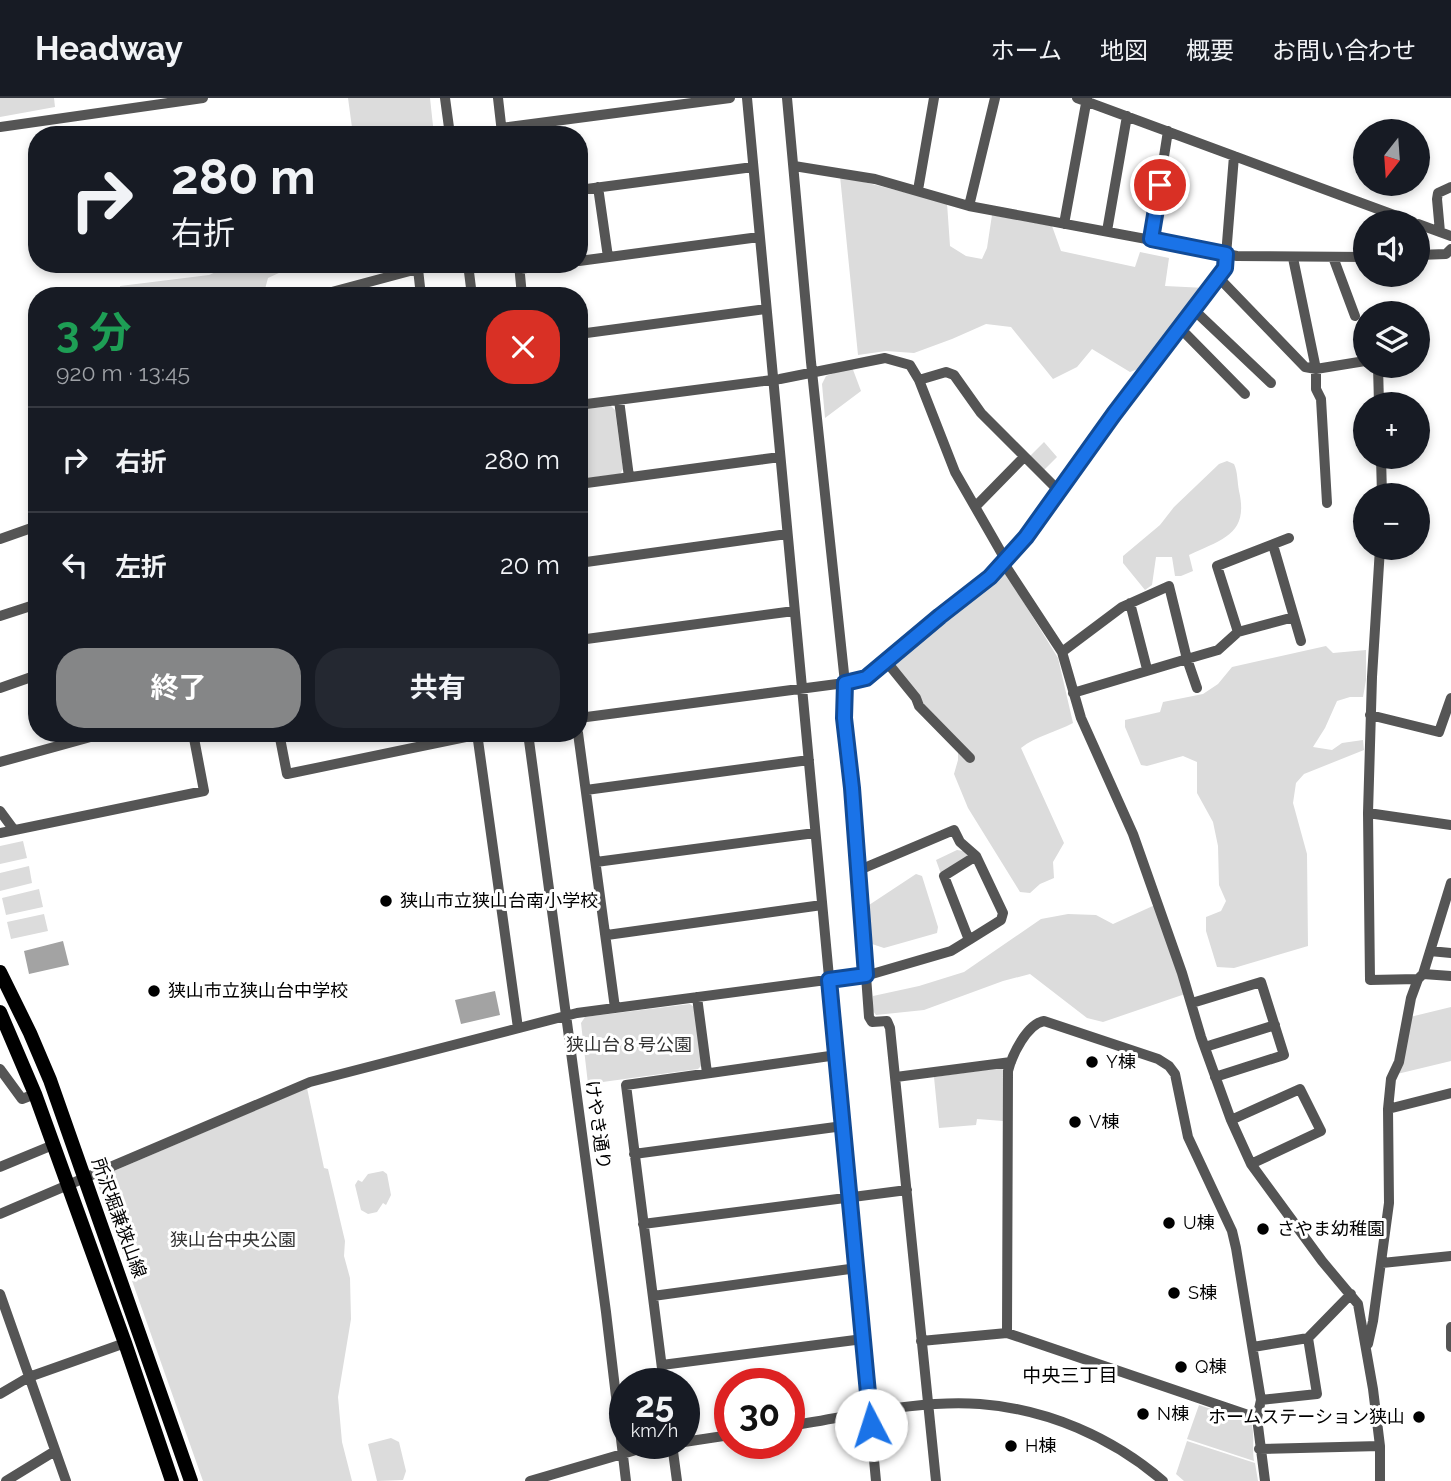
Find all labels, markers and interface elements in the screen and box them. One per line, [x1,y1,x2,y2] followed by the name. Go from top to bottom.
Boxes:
[35,29,183,68] text: Headway
[991,36,1062,65] text: ホーム
[1100,36,1148,65] text: 地図
[1186,36,1234,65] text: 概要
[1272,36,1416,65] text: お問い合わせ
[1353,119,1430,196] north arrow
[1353,119,1430,560] map controls
[171,148,316,205] text: 280 m
[56,154,147,245] icon: right
[1130,155,1190,215] pin
[1141,166,1179,204] icon: arrive
[1353,210,1430,287] button: sound
[171,214,235,251] text: 右折
[1353,301,1430,378] button: layers
[56,308,132,357] text: 3 分
[486,310,560,384] button: close
[56,359,190,386] text: 920 m · 13:45
[1353,392,1430,469] button: +
[56,441,94,479] icon: right
[485,445,560,475] text: 280 m
[115,447,167,477] text: 右折
[1353,483,1430,560] button: −
[56,546,94,584] icon: left
[500,550,560,580] text: 20 m
[115,552,167,582] text: 左折
[56,648,301,728] button: 終了
[315,648,560,728] button: 共有
[400,890,598,911] place label: 狭山市立狭山台南小学校
[378,893,394,909] marker: 狭山市立狭山台南小学校
[168,980,348,1001] place label: 狭山市立狭山台中学校
[146,983,162,999] marker: 狭山市立狭山台中学校
[566,1034,692,1055] park label: 狭山台８号公園
[1106,1051,1136,1072] place label: Y棟
[1084,1054,1100,1070] marker: Y棟
[582,1079,615,1171] street label: けやき通り
[1089,1111,1119,1132] place label: V棟
[1067,1114,1083,1130] marker: V棟
[88,1155,151,1281] street label: 所沢堀兼狭山線
[1183,1212,1215,1233] place label: U棟
[1161,1215,1177,1231] marker: U棟
[1277,1218,1385,1239] place label: さやま幼稚園
[1255,1221,1271,1237] marker: さやま幼稚園
[170,1229,296,1250] park label: 狭山台中央公園
[1188,1282,1217,1303] place label: S棟
[1166,1285,1182,1301] marker: S棟
[1195,1356,1226,1377] place label: Q棟
[1173,1359,1189,1375] marker: Q棟
[1022,1364,1118,1386] district label: 中央三丁目
[714,1368,805,1459] speed limit sign: 30
[635,1384,674,1425] text: 25
[834,1388,908,1462] position arrow
[1157,1403,1189,1424] place label: N棟
[1135,1406,1151,1422] marker: N棟
[1208,1406,1405,1427] place label: ホームステーション狭山
[1411,1409,1427,1425] marker: ホームステーション狭山
[631,1420,678,1441] text: km/h
[1025,1435,1056,1456] place label: H棟
[1003,1438,1019,1454] marker: H棟

